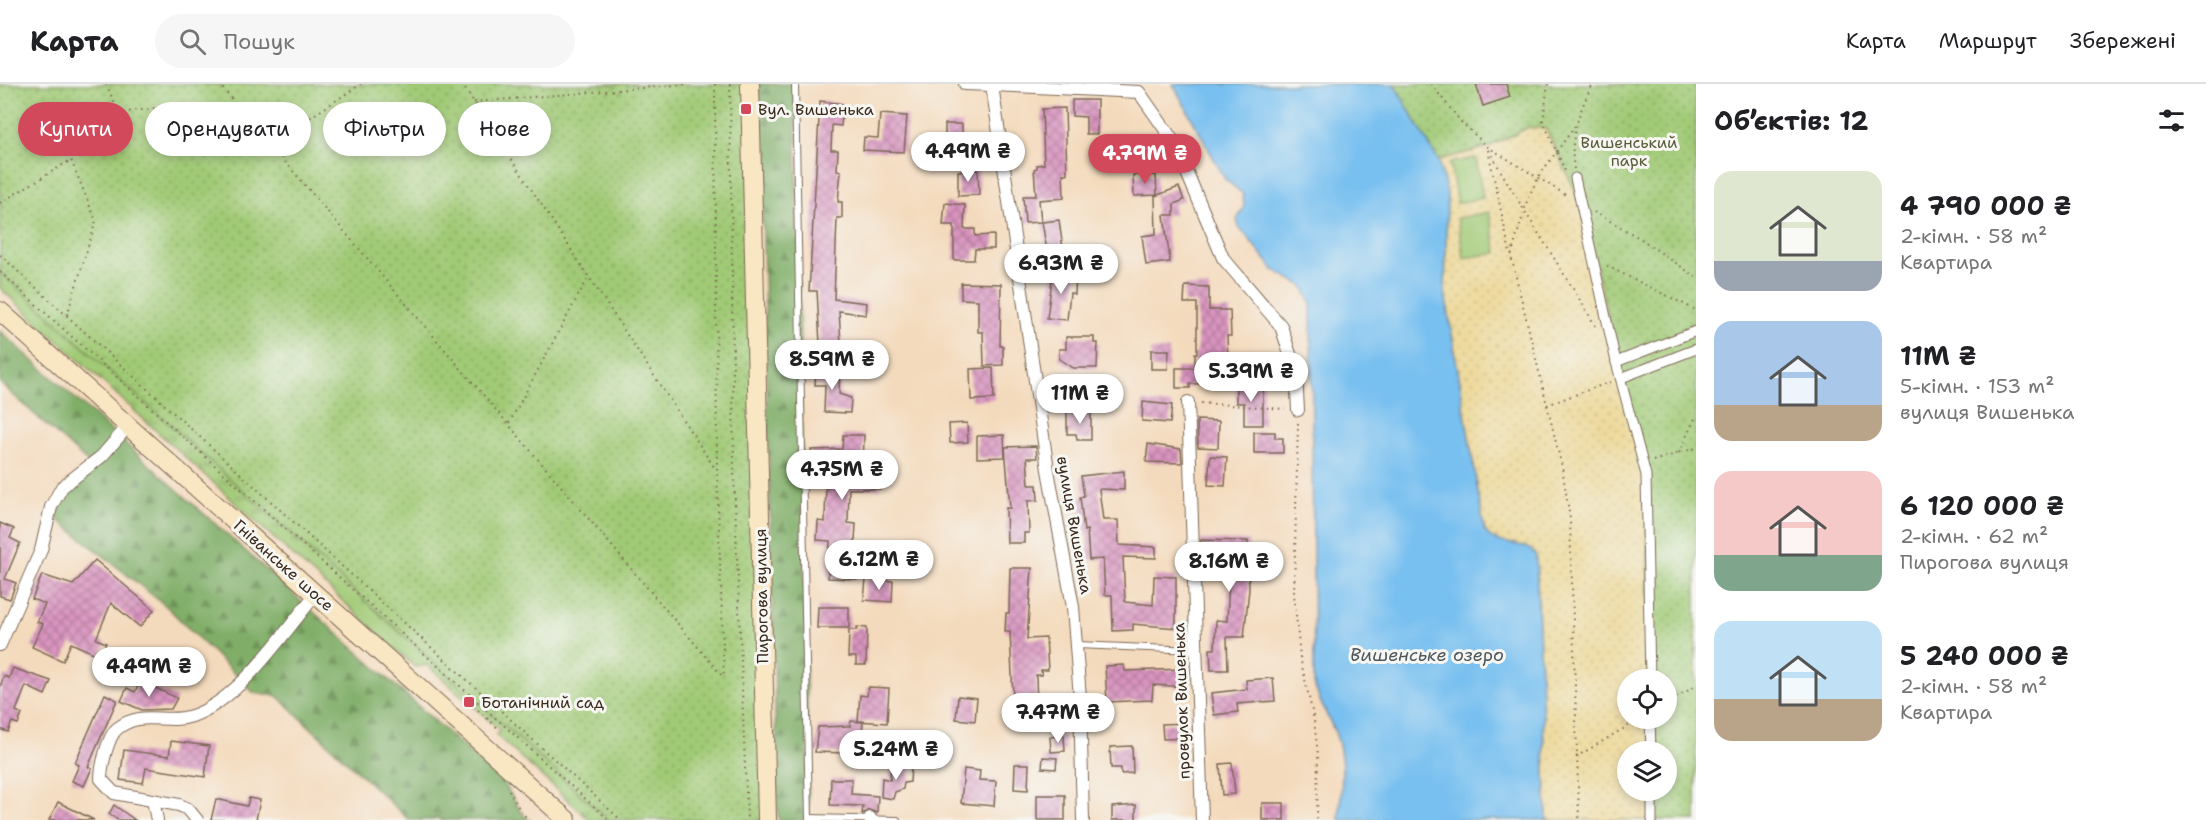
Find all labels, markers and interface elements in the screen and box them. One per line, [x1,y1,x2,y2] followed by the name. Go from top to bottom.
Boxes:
[155,14,575,68] search box
[30,22,119,60] text: Карта
[176,25,209,58] icon: search
[224,27,295,56] text: Пошук
[1846,27,1906,55] text: Карта
[1939,27,2037,55] text: Маршрут
[2070,27,2176,55] text: Збережені
[758,99,874,120] place label: Вул. Вишенька
[18,102,133,156] chip: Купити
[145,102,311,156] chip: Орендувати
[323,102,446,156] chip: Фільтри
[458,102,551,156] chip: Нове
[739,102,753,116] marker: Вул. Вишенька
[1714,103,1868,138] text: Об’єктів: 12
[2155,104,2188,137] icon: filters
[913,132,1023,183] pin: 4.49M ₴
[1580,132,1678,171] park label: Вишенський парк
[1090,134,1200,185] pin: 4.79M ₴
[925,138,1011,164] text: 4.49M ₴
[1102,140,1188,166] text: 4.79M ₴
[1900,188,2071,223] text: 4 790 000 ₴
[1762,195,1834,267] icon: home
[1900,223,2047,249] text: 2-кімн. · 58 m²
[1006,244,1116,295] pin: 6.93M ₴
[1900,249,1992,275] text: Квартира
[1018,250,1104,276] text: 6.93M ₴
[1900,338,1976,373] text: 11M ₴
[777,340,887,391] pin: 8.59M ₴
[1762,345,1834,417] icon: home
[789,346,875,372] text: 8.59M ₴
[1196,352,1306,403] pin: 5.39M ₴
[1208,358,1294,384] text: 5.39M ₴
[1900,373,2054,399] text: 5-кімн. · 153 m²
[1038,374,1122,425] pin: 11M ₴
[1051,380,1109,406] text: 11M ₴
[1900,399,2075,425] text: вулиця Вишенька
[787,450,897,501] pin: 4.75M ₴
[1052,454,1097,596] street label: вулиця Вишенька
[800,456,884,482] text: 4.75M ₴
[1900,488,2064,523] text: 6 120 000 ₴
[1762,495,1834,567] icon: home
[229,515,338,616] street label: Гніванське шосе
[1900,523,2048,549] text: 2-кімн. · 62 m²
[750,528,773,664] street label: Пирогова вулиця
[824,540,934,591] pin: 6.12M ₴
[1174,542,1284,593] pin: 8.16M ₴
[839,546,919,572] text: 6.12M ₴
[1189,548,1269,574] text: 8.16M ₴
[1900,549,2069,575] text: Пирогова вулиця
[1168,622,1195,780] street label: провулок Вишенька
[1900,638,2069,673] text: 5 240 000 ₴
[1350,643,1504,667] water label: Вишенське озеро
[1762,645,1834,717] icon: home
[94,647,204,698] pin: 4.49M ₴
[106,653,192,679] text: 4.49M ₴
[1617,669,1677,801] map controls
[1617,669,1677,729] button: locate
[1900,673,2047,699] text: 2-кімн. · 58 m²
[481,692,604,713] place label: Ботанічний сад
[1003,693,1113,744] pin: 7.47M ₴
[462,695,476,709] marker: Ботанічний сад
[1016,699,1100,725] text: 7.47M ₴
[1900,699,1992,725] text: Квартира
[841,730,951,781] pin: 5.24M ₴
[853,736,939,762] text: 5.24M ₴
[1617,741,1677,801] button: layers

